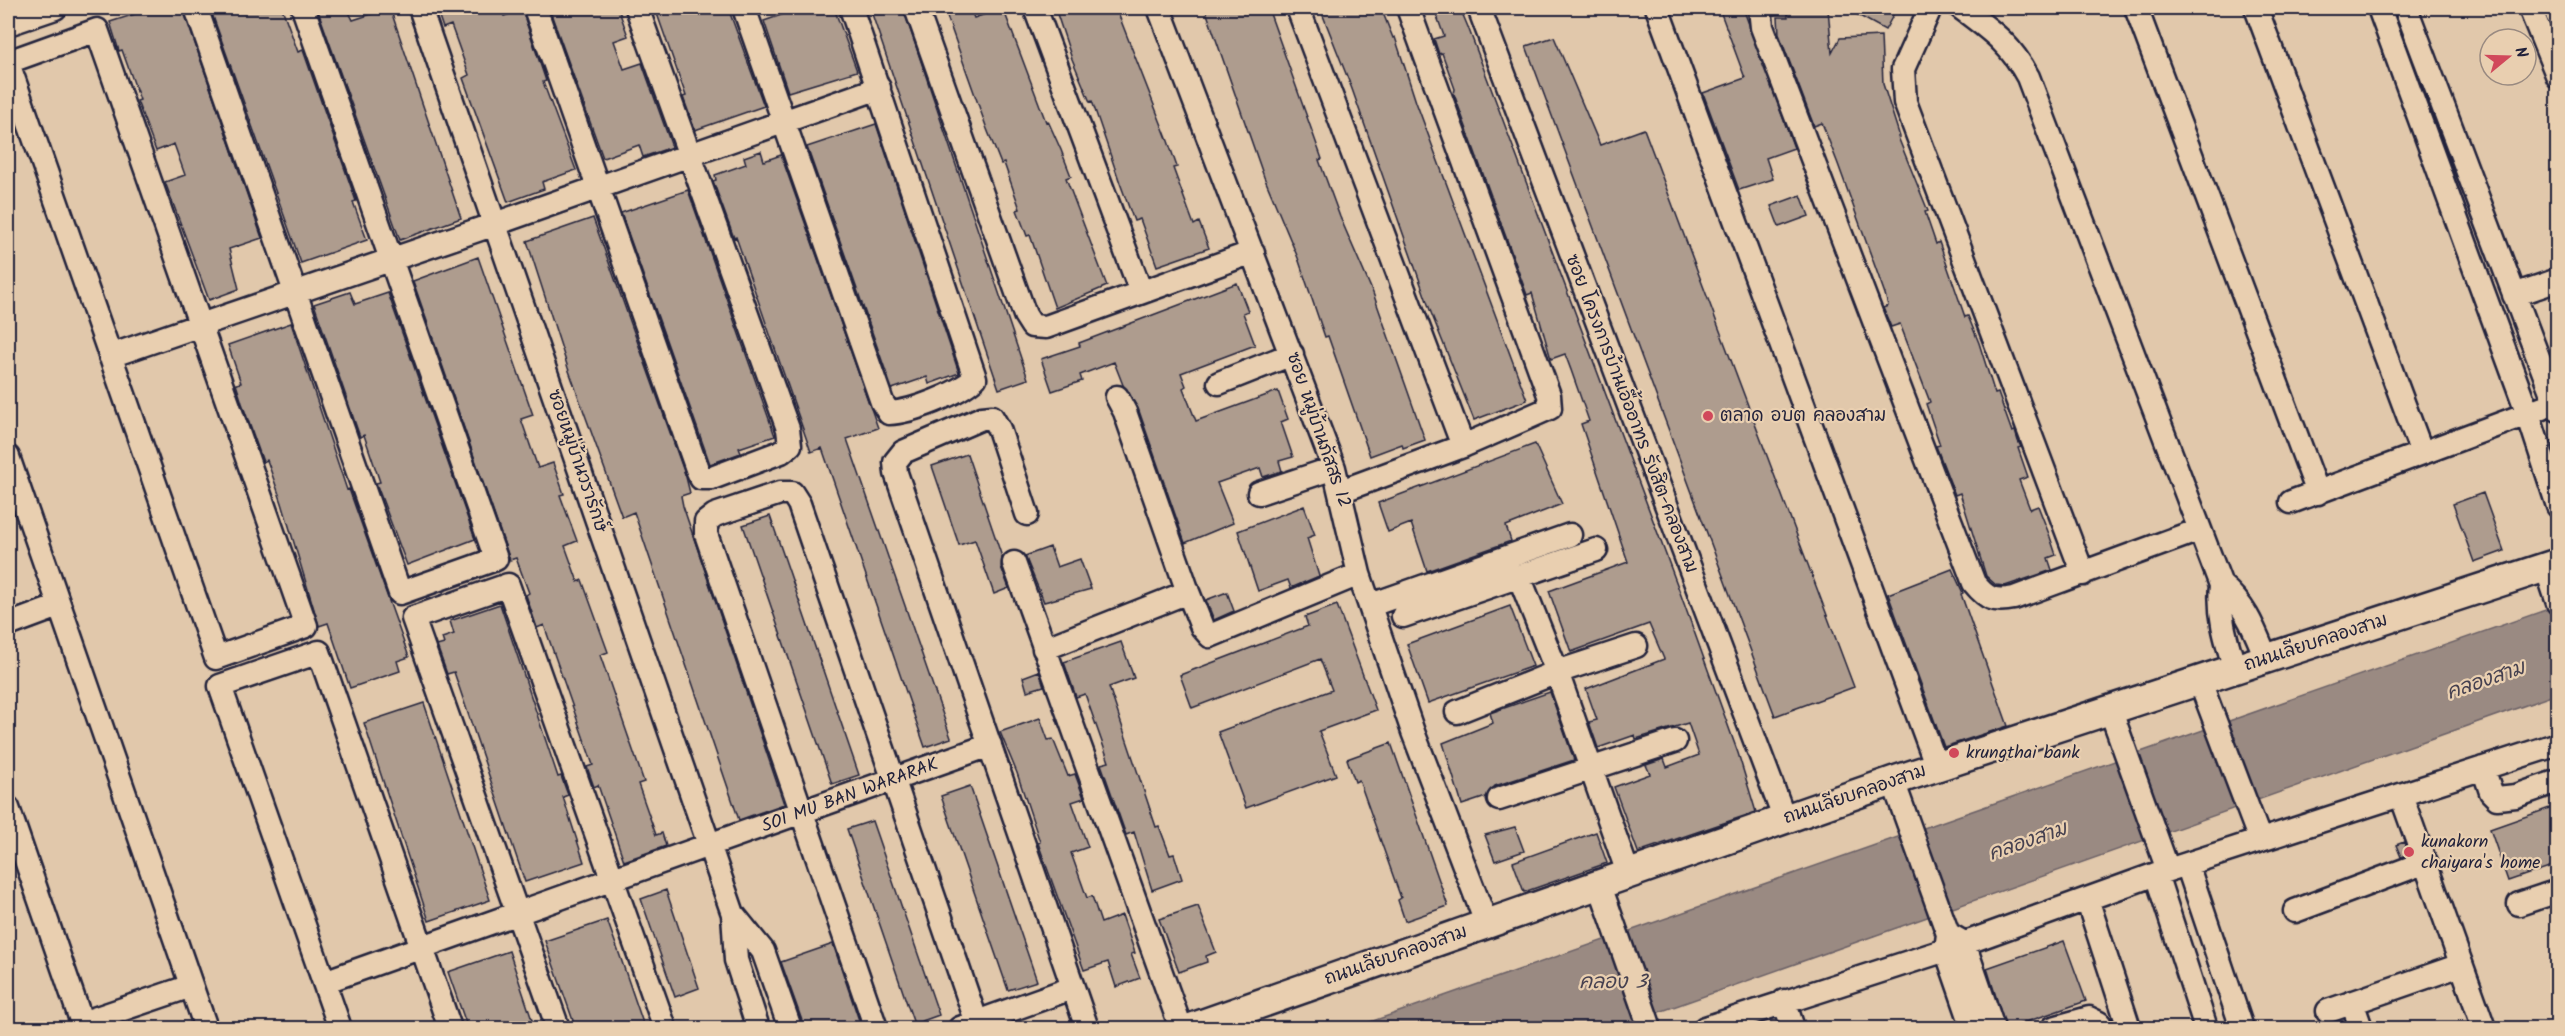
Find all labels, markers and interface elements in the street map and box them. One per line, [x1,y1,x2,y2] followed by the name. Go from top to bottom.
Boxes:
[2478,27,2538,87] north arrow
[2507,44,2534,61] text: N
[1557,249,1709,578] street label: ซอย โครงการบ้านเอื้ออาทร รังสิต-คลองสาม
[1278,348,1358,512] street label: ซอย หมู่บ้านภัสสร 12
[539,385,615,537] street label: ซอยหมู่บ้านวรารักษ์
[1720,402,1886,431] place label: ตลาด อบต คลองสาม
[1701,409,1715,423] marker: ตลาด อบต คลองสาม
[2240,606,2392,680] street label: ถนนเลียบคลองสาม
[2442,652,2531,709] water label: คลองสาม
[1966,739,2080,768] place label: krungthai bank
[1947,746,1961,760] marker: krungthai bank
[758,750,943,841] street label: SOI MU BAN WARARAK
[1780,757,1930,833] street label: ถนนเลียบคลองสาม
[1984,813,2073,870] water label: คลองสาม
[2421,828,2540,878] place label: kunakorn chaiyara's home
[2402,845,2416,859] marker: kunakorn chaiyara's home
[1321,918,1471,994] street label: ถนนเลียบคลองสาม
[1579,967,1649,999] water label: คลอง 3

